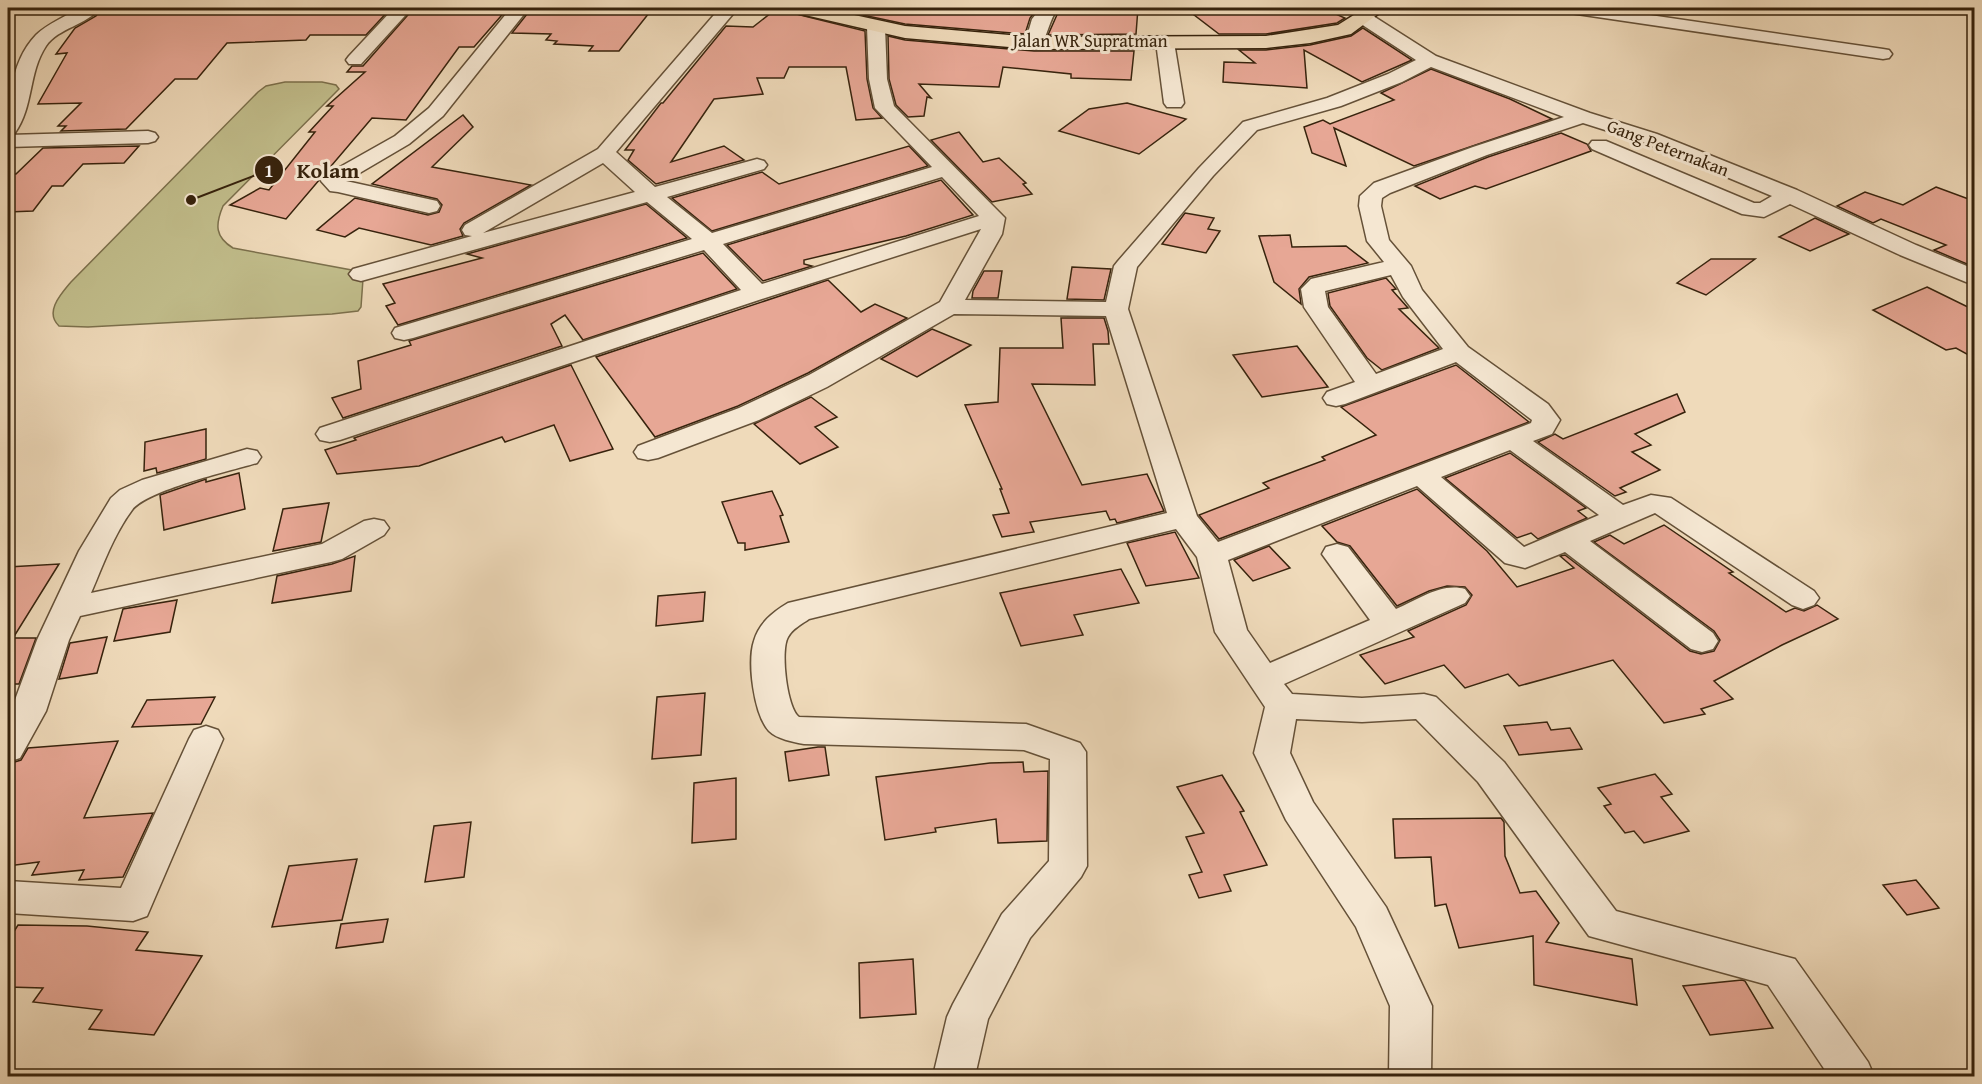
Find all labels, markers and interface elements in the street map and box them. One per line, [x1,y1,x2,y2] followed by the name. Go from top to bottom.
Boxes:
[1010,27,1168,54] street label: Jalan WR Supratman
[1603,112,1733,183] street label: Gang Peternakan
[254,150,371,190] callout: Kolam
[297,154,359,186] text: Kolam
[264,157,274,184] text: 1

